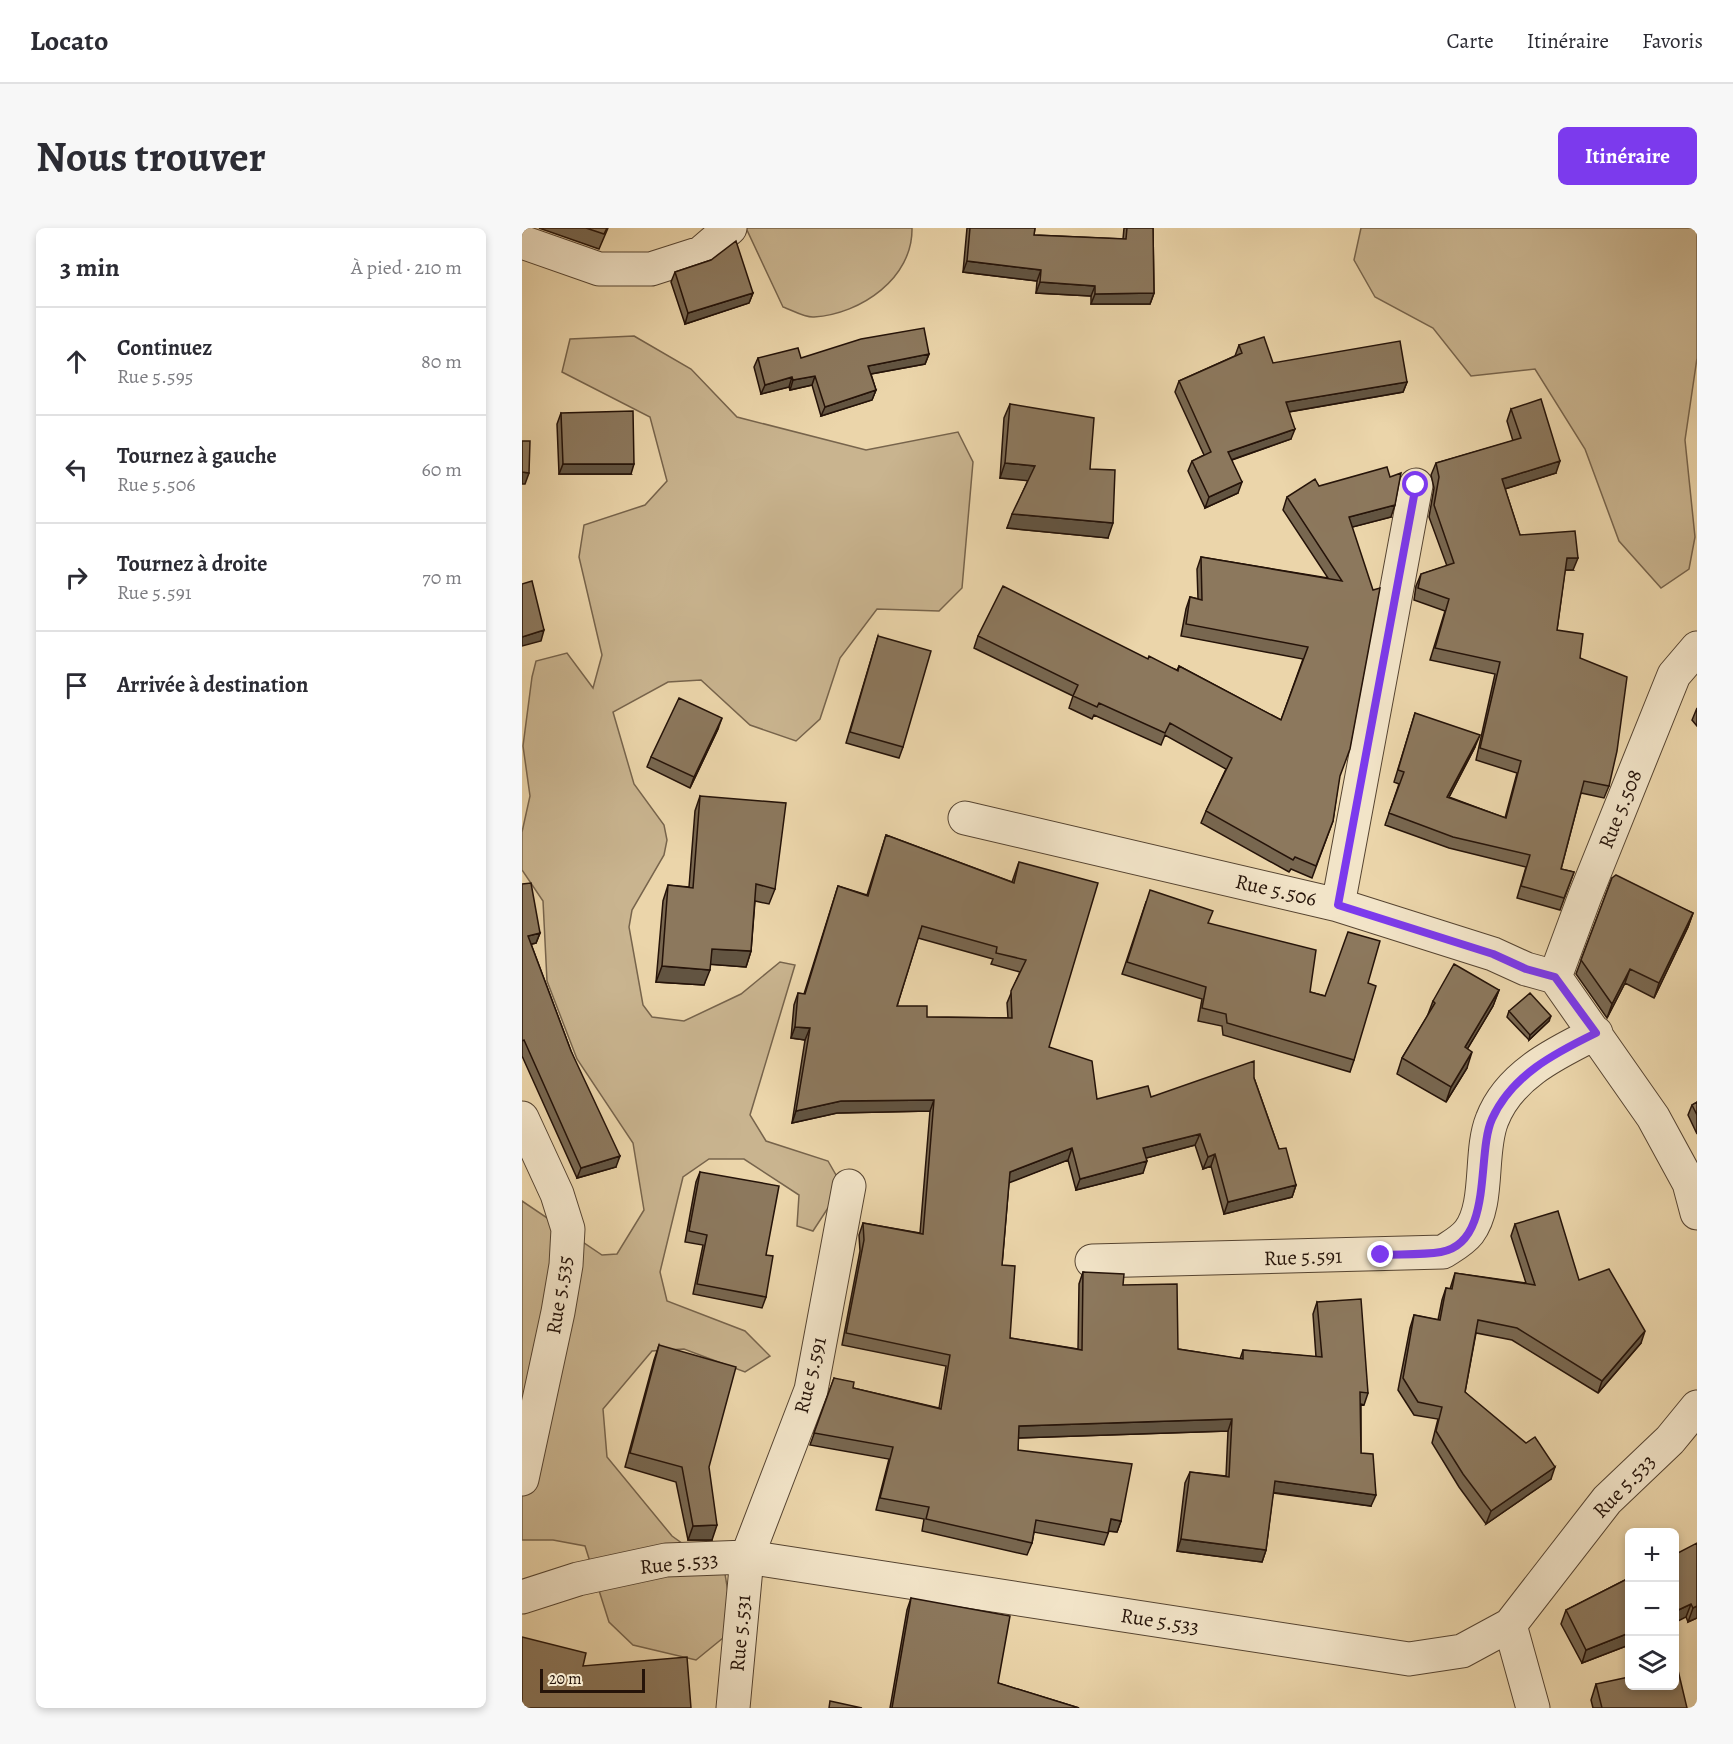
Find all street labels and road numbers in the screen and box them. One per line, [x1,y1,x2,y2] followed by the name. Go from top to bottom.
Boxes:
[1591,765,1649,853] street label: Rue 5.508
[1233,867,1320,913] street label: Rue 5.506
[1263,1242,1343,1272] street label: Rue 5.591
[539,1254,579,1336] street label: Rue 5.535
[787,1334,833,1416] street label: Rue 5.591
[1586,1448,1662,1524] street label: Rue 5.533
[638,1545,720,1581] street label: Rue 5.533
[723,1593,757,1673] street label: Rue 5.531
[1119,1601,1201,1641] street label: Rue 5.533

